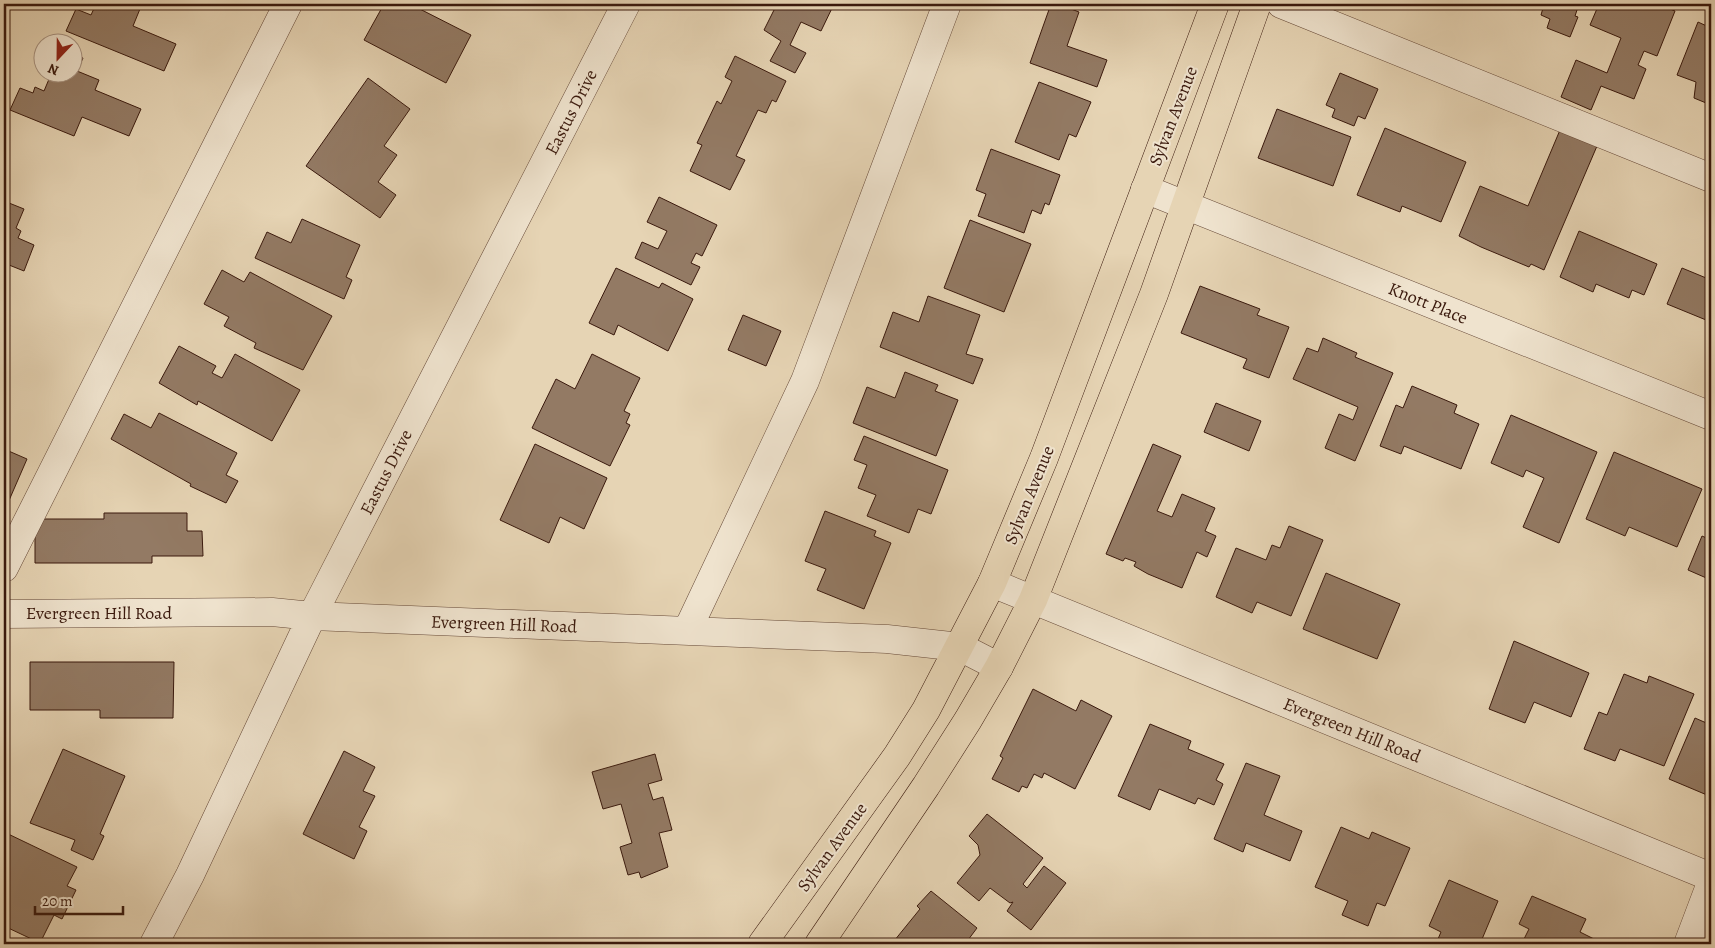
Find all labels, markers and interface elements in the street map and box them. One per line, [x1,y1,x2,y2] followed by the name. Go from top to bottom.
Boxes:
[32,32,82,82] north arrow
[45,59,62,80] text: N
[1143,63,1203,169] street label: Sylvan Avenue
[539,65,603,159] street label: Eastus Drive
[1385,276,1471,330] street label: Knott Place
[354,425,418,519] street label: Eastus Drive
[998,442,1060,548] street label: Sylvan Avenue
[26,601,173,625] street label: Evergreen Hill Road
[430,609,578,639] street label: Evergreen Hill Road
[1280,691,1425,769] street label: Evergreen Hill Road
[792,798,872,896] street label: Sylvan Avenue
[35,883,122,915] scale bar
[42,891,73,911] text: 20 m

